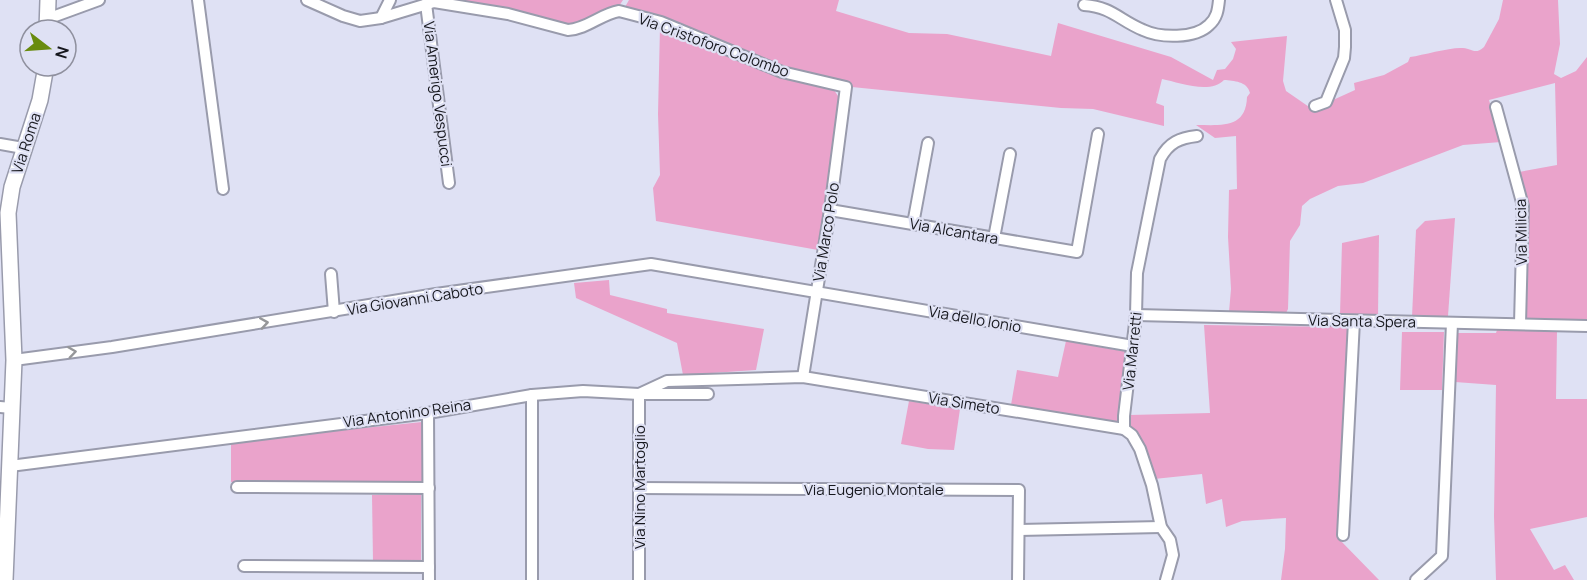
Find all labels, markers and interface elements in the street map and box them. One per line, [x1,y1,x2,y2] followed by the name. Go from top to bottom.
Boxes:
[636,8,792,82] street label: Via Cristoforo Colombo
[18,18,78,78] north arrow
[419,20,457,168] street label: Via Amerigo Vespucci
[50,44,75,61] text: N
[6,110,46,176] street label: Via Roma
[808,181,844,283] street label: Via Marco Polo
[1510,199,1532,265] street label: Via Milicia
[908,213,1000,249] street label: Via Alcantara
[345,278,485,320] street label: Via Giovanni Caboto
[927,301,1023,338] street label: Via dello Ionio
[1308,310,1416,332] street label: Via Santa Spera
[1117,311,1147,391] street label: Via Marretti
[260,317,269,329] one-way arrow
[67,347,76,359] one-way arrow
[927,387,1001,419] street label: Via Simeto
[342,394,472,432] street label: Via Antonino Reina
[629,425,650,549] street label: Via Nino Martoglio
[804,479,944,500] street label: Via Eugenio Montale

